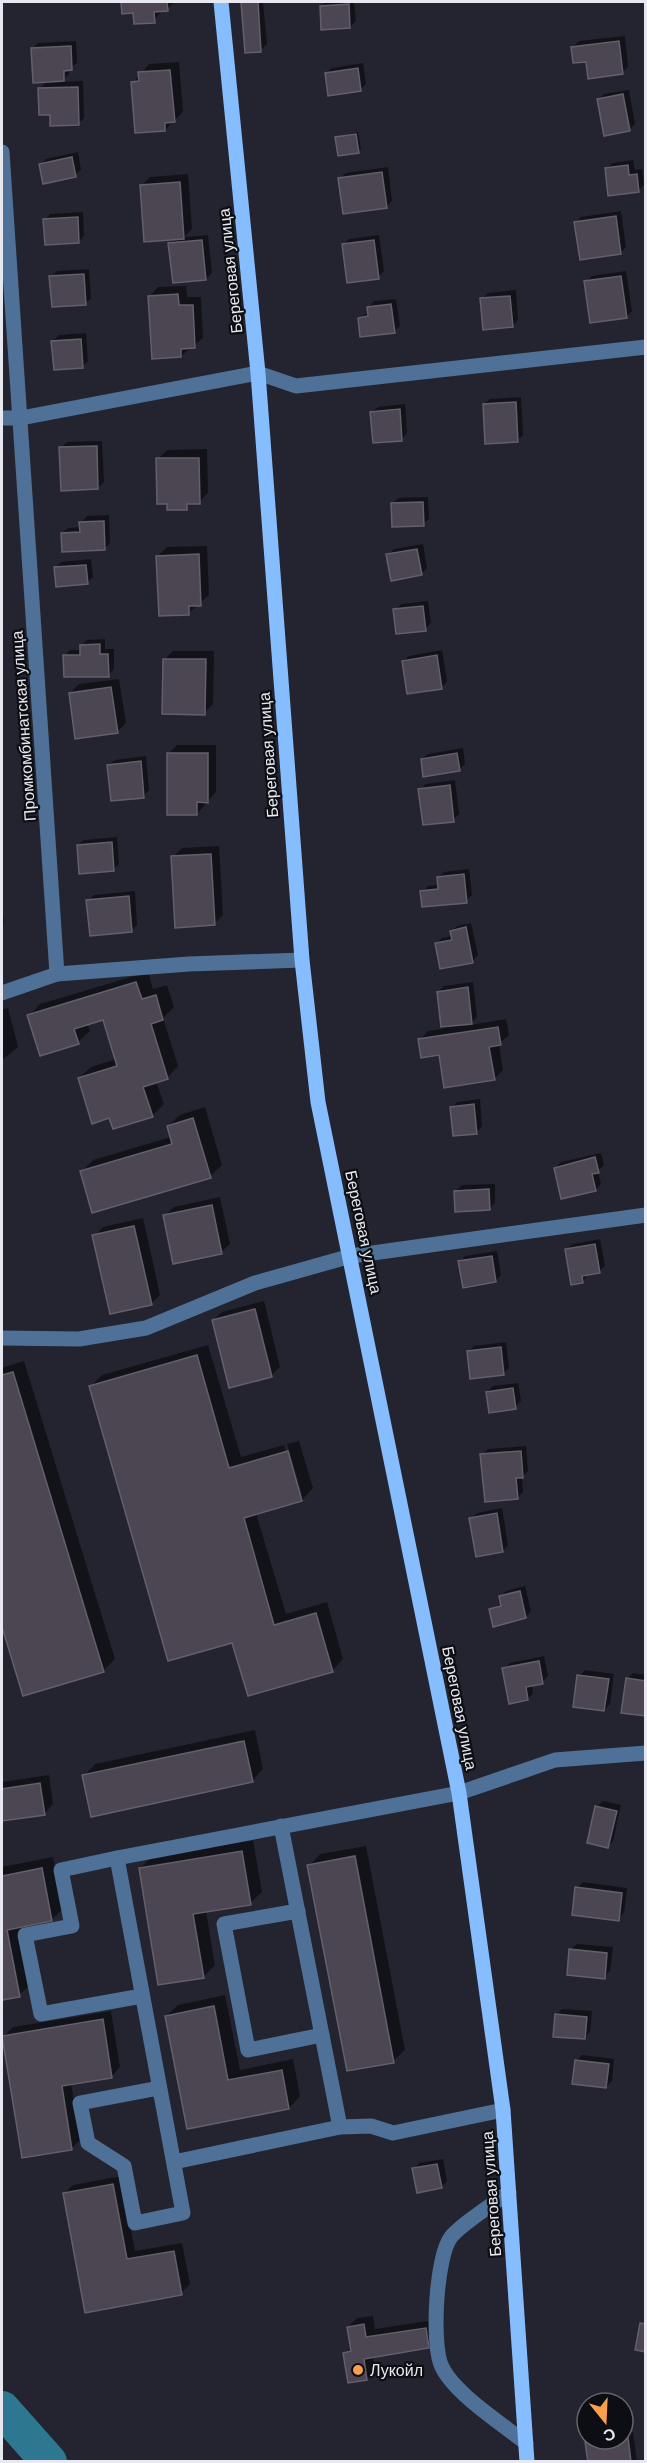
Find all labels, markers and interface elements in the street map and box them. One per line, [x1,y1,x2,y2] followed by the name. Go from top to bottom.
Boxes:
[213,207,248,335] street label: Береговая улица
[6,630,41,822] street label: Промкомбинатская улица
[254,691,283,818] street label: Береговая улица
[340,1168,387,1296] street label: Береговая улица
[437,1644,482,1772] street label: Береговая улица
[477,2130,506,2257] street label: Береговая улица
[370,2360,423,2381] place label: Лукойл
[351,2363,365,2377] marker: Лукойл
[575,2391,635,2451] north arrow
[600,2423,618,2447] text: С

